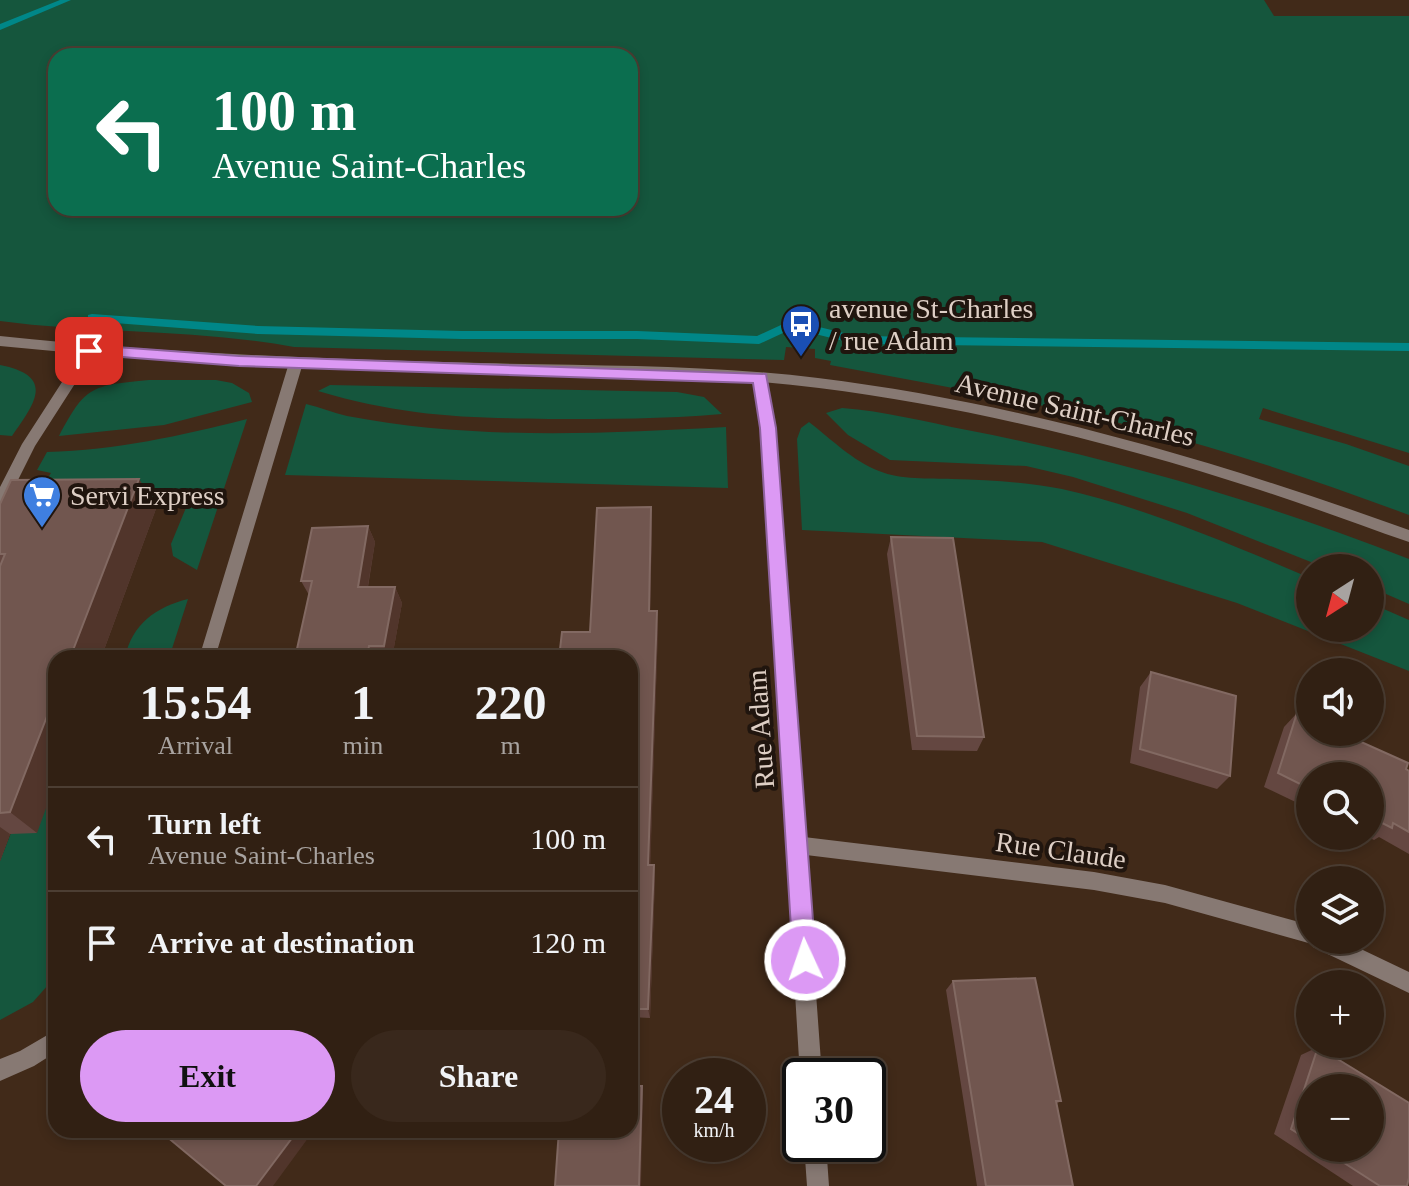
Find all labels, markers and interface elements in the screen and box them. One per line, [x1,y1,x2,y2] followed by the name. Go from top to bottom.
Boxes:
[80,80,184,184] icon: left
[212,80,357,142] text: 100 m
[212,146,526,186] text: Avenue Saint-Charles
[829,293,1034,356] place label: avenue St-Charles / rue Adam
[780,303,822,358] bus stop icon: avenue St-Charles / rue Adam
[55,317,123,385] pin
[67,329,111,373] icon: arrive
[952,367,1197,452] street label: Avenue Saint-Charles
[21,474,63,529] supermarket icon: Servi Express
[70,480,225,511] place label: Servi Express
[1296,554,1384,642] north arrow
[1296,554,1384,1162] map controls
[1296,658,1384,746] button: sound
[741,668,780,789] street label: Rue Adam
[139,676,251,729] text: 15:54
[351,676,375,729] text: 1
[475,676,547,729] text: 220
[158,731,233,760] text: Arrival
[343,731,383,760] text: min
[500,731,521,760] text: m
[1296,762,1384,850] button: search
[148,807,261,840] text: Turn left
[80,817,124,861] icon: left
[530,822,606,855] text: 100 m
[994,826,1128,875] street label: Rue Claude
[148,841,375,870] text: Avenue Saint-Charles
[1296,866,1384,954] button: layers
[763,918,847,1002] position arrow
[80,921,124,965] icon: arrive
[148,926,415,959] text: Arrive at destination
[530,926,606,959] text: 120 m
[1296,970,1384,1058] button: +
[80,1030,335,1122] button: Exit
[351,1030,606,1122] button: Share
[782,1058,886,1162] speed limit sign: 30
[1296,1074,1384,1162] button: −
[694,1077,734,1122] text: 24
[693,1119,735,1141] text: km/h

